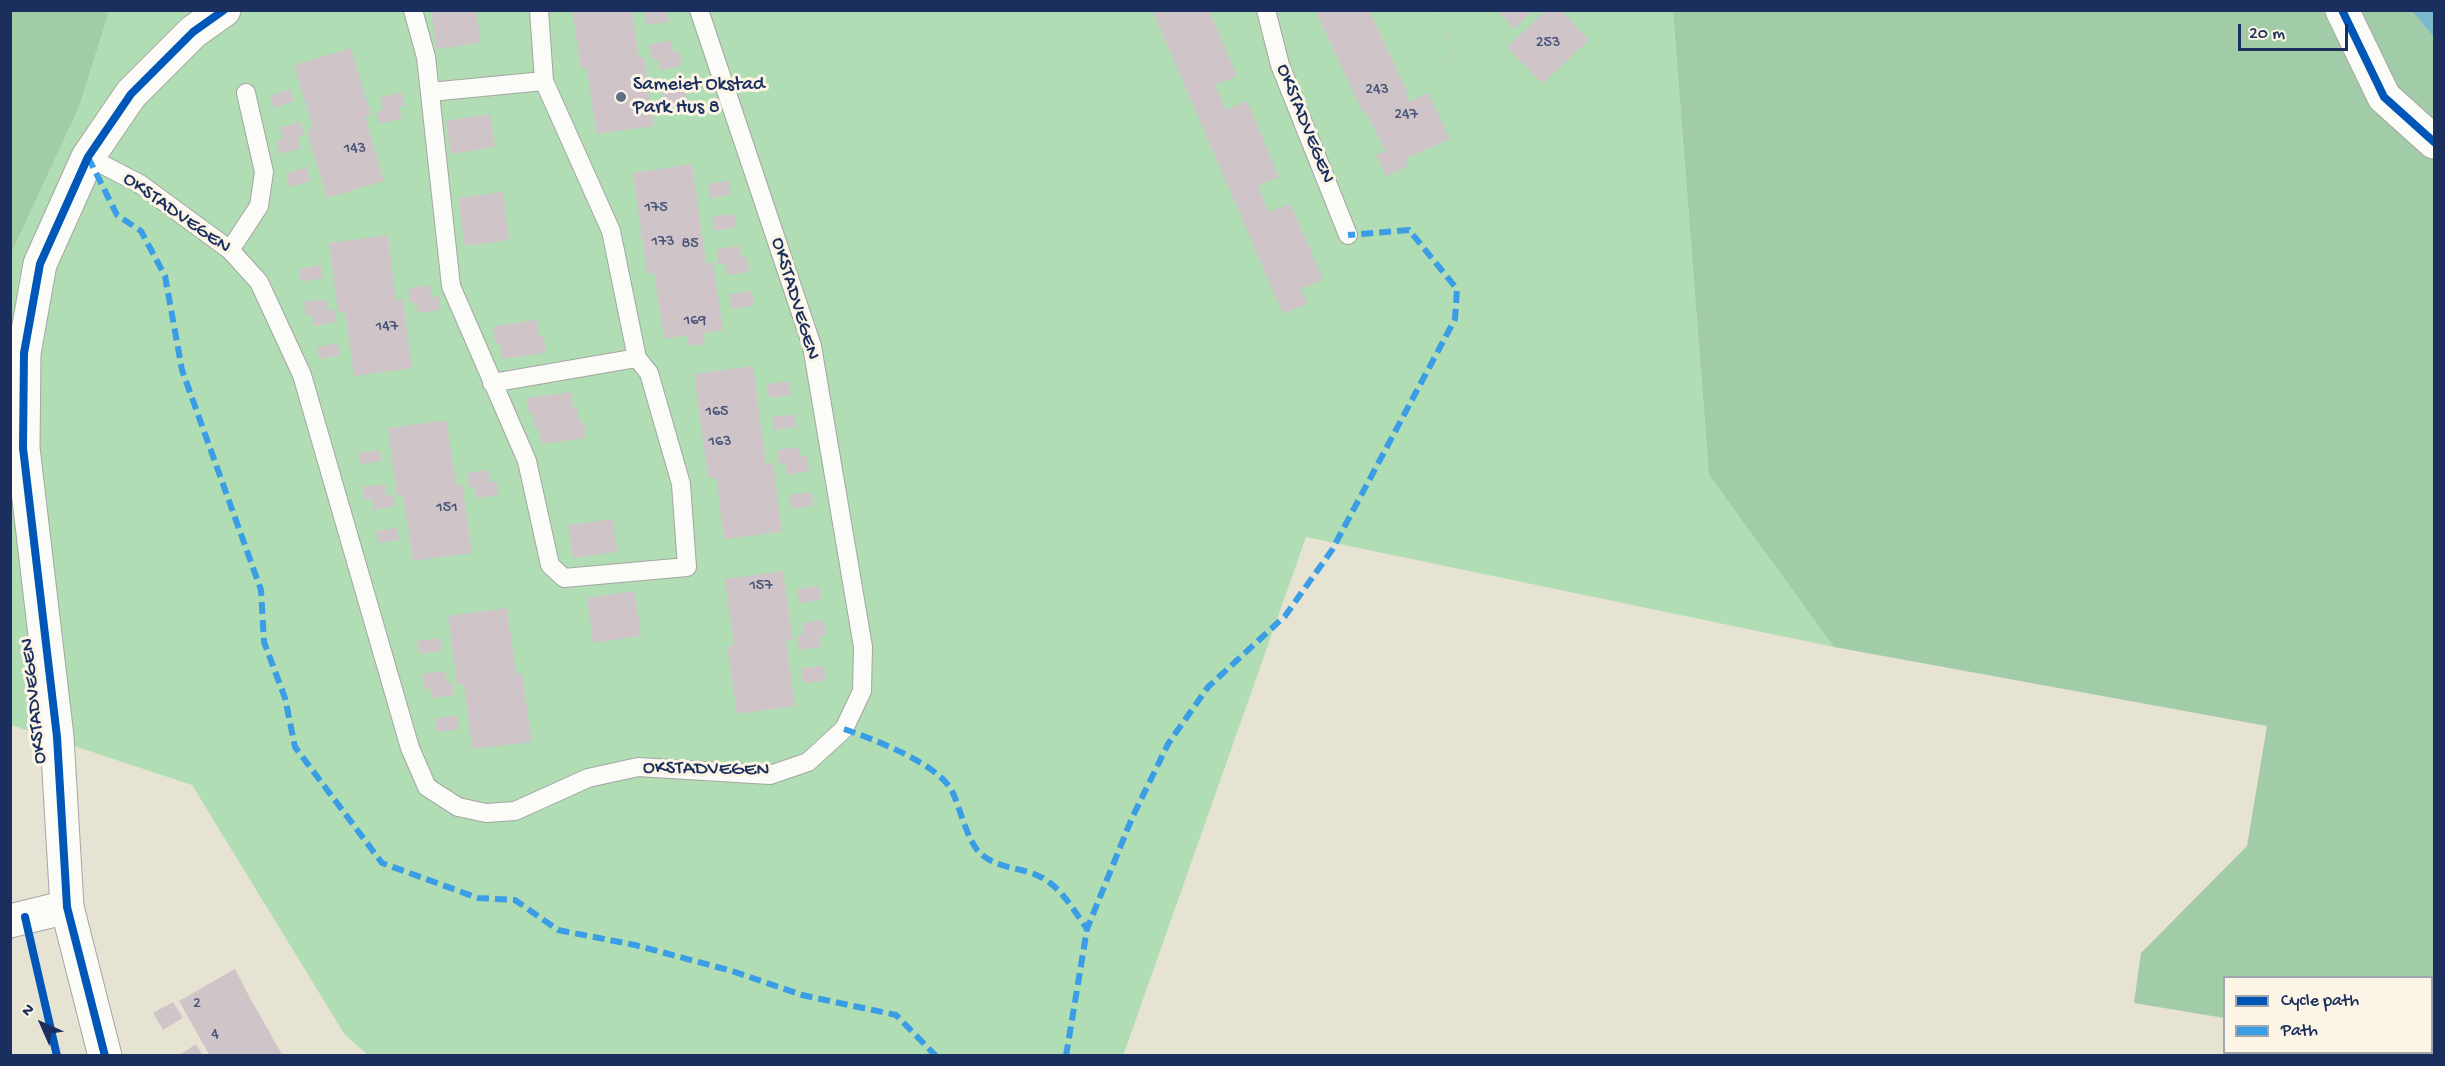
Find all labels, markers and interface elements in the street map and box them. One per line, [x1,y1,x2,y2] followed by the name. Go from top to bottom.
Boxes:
[2241,12,2350,50] scale bar
[2249,24,2285,45] text: 20 m
[1536,34,1560,54] house number: 253
[1269,61,1339,187] street label: OKSTADVEGEN
[633,74,765,121] place label: Sameiet Okstad Park Hus 8
[1365,81,1389,101] house number: 243
[614,90,628,104] marker: Sameiet Okstad Park Hus 8
[1394,106,1418,126] house number: 247
[344,140,366,160] house number: 143
[117,168,235,260] street label: OKSTADVEGEN
[644,199,668,219] house number: 175
[651,233,675,253] house number: 173
[681,235,699,255] house number: 85
[764,235,824,363] street label: OKSTADVEGEN
[684,312,706,332] house number: 169
[376,318,398,338] house number: 147
[706,403,728,423] house number: 165
[709,433,731,453] house number: 163
[436,499,458,519] house number: 151
[749,577,773,597] house number: 157
[16,637,54,765] street label: OKSTADVEGEN
[643,757,769,783] street label: OKSTADVEGEN
[2223,976,2433,1054] legend
[2281,991,2359,1012] text: Cycle path
[12,994,72,1054] north arrow
[193,995,201,1015] house number: 2
[18,1001,39,1021] text: N
[2281,1021,2318,1042] text: Path
[211,1026,219,1046] house number: 4

